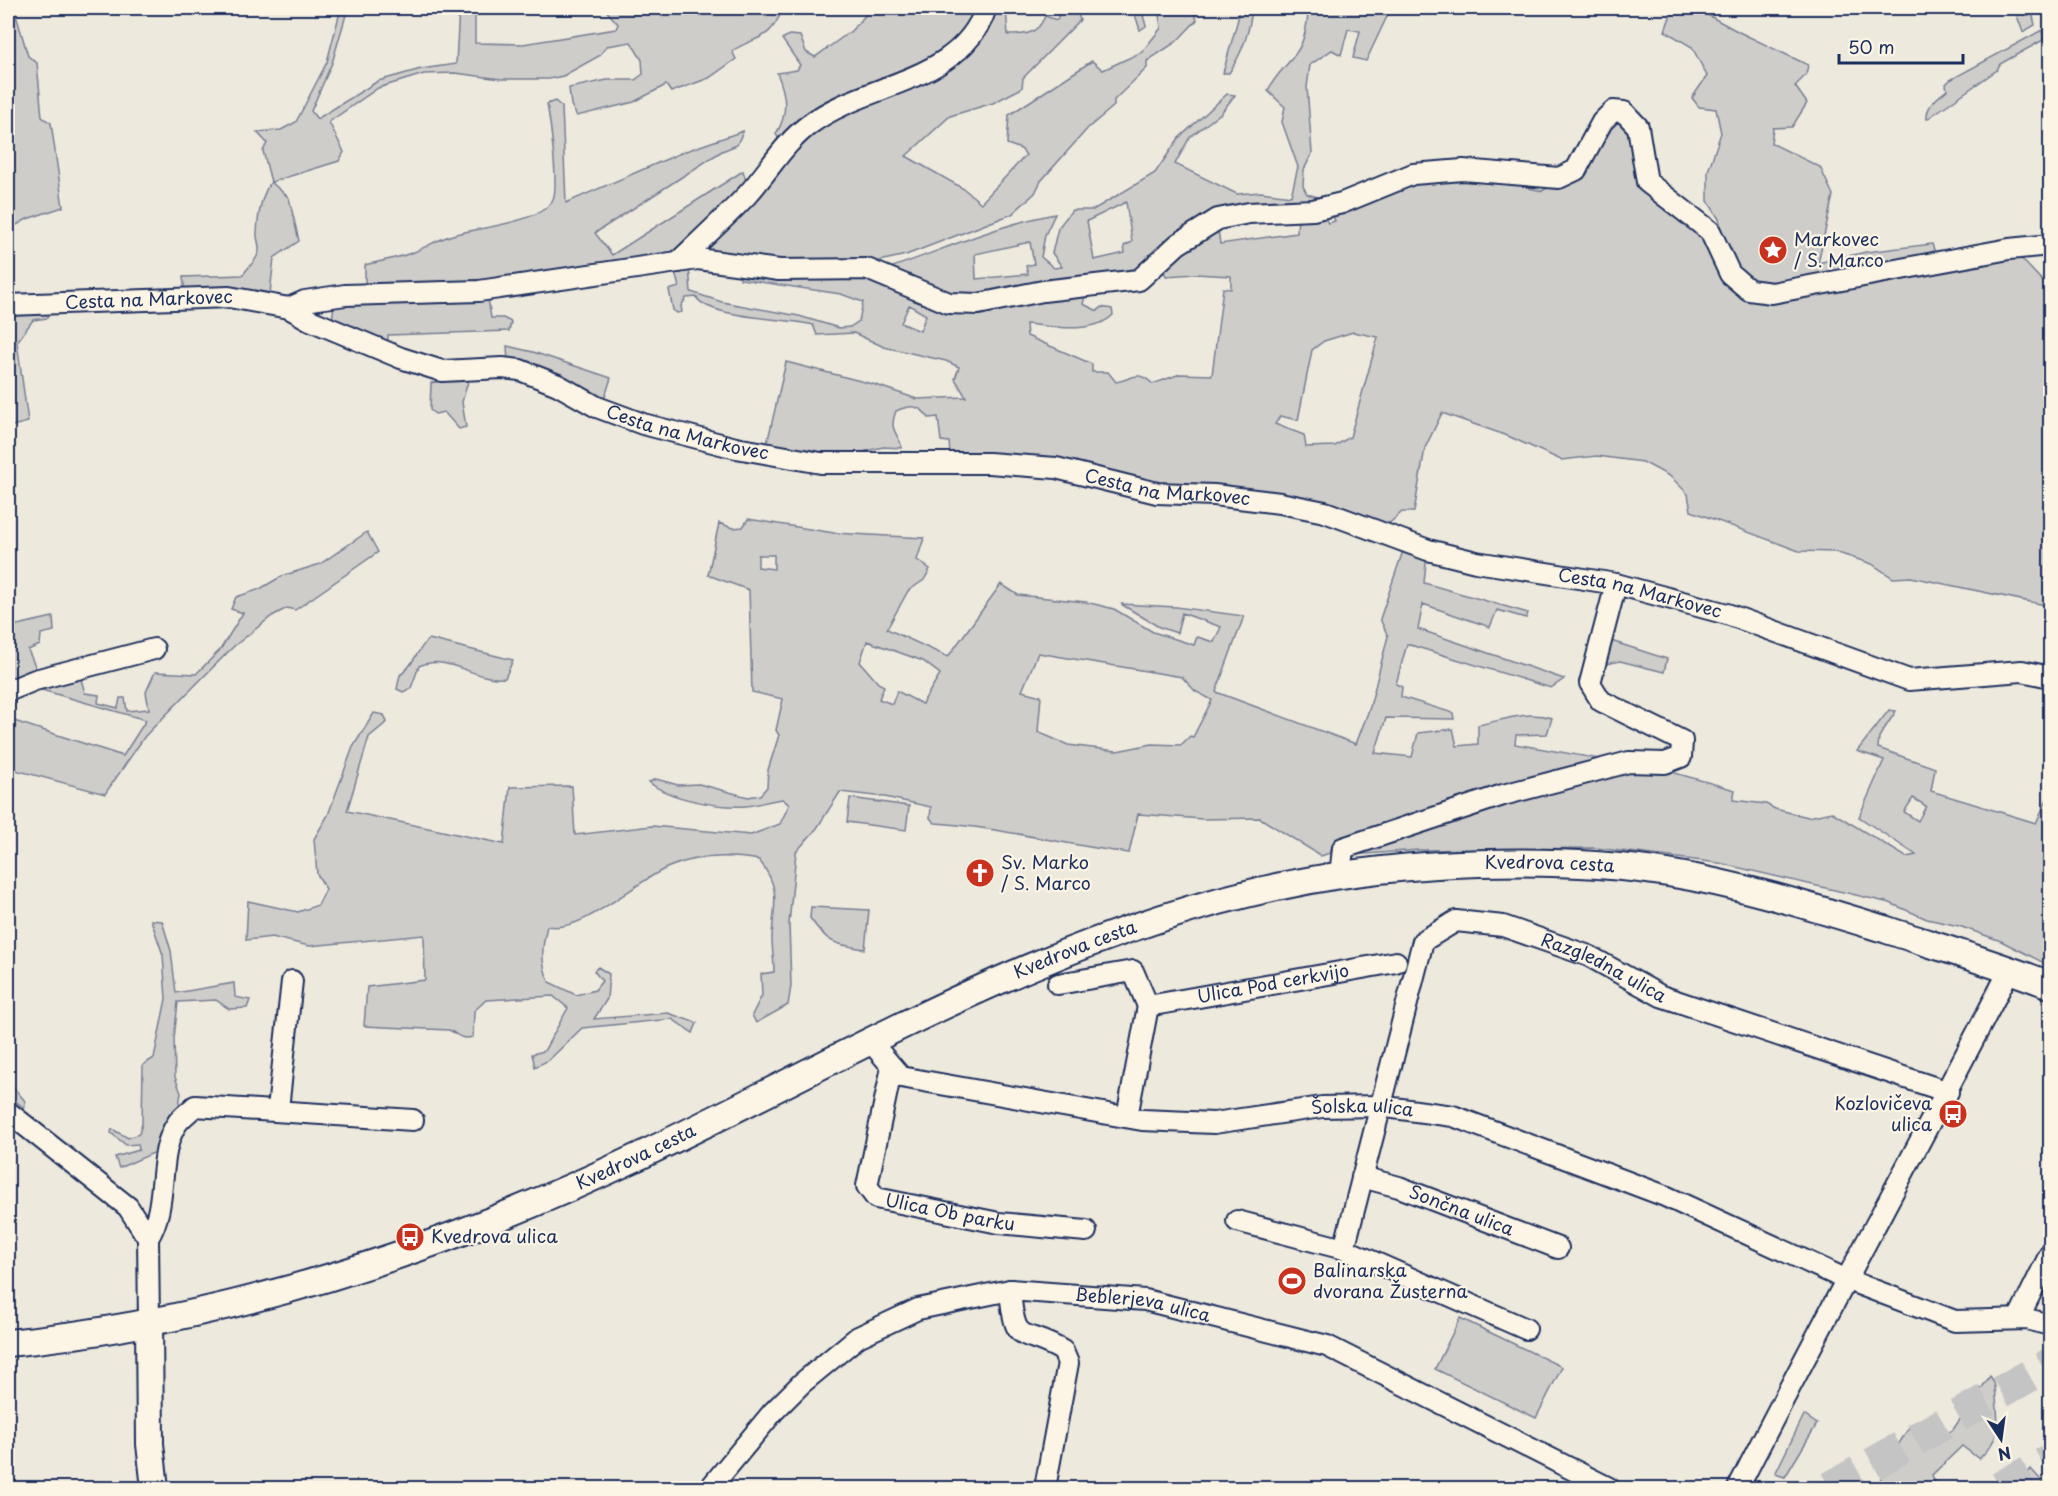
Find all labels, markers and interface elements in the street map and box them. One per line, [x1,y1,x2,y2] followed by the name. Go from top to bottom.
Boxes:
[1839,27,1964,65] scale bar
[1848,33,1895,60] text: 50 m
[1794,225,1884,273] place label: Markovec / S. Marco
[1757,234,1789,266] place icon: Markovec / S. Marco
[65,282,233,315] street label: Cesta na Markovec
[603,397,771,466] street label: Cesta na Markovec
[1082,461,1252,511] street label: Cesta na Markovec
[1556,560,1725,624] street label: Cesta na Markovec
[1484,847,1617,878] street label: Kvedrova cesta
[1001,848,1091,896] place label: Sv. Marko / S. Marco
[964,857,996,889] church icon: Sv. Marko / S. Marco
[1009,912,1140,985] street label: Kvedrova cesta
[1537,925,1673,1009] street label: Razgledna ulica
[1195,956,1351,1009] street label: Ulica Pod cerkvijo
[1834,1089,1933,1137] place label: Kozlovičeva ulica
[1309,1091,1416,1123] street label: Šolska ulica
[1937,1098,1969,1130] bus stop icon: Kozlovičeva ulica
[571,1116,701,1196] street label: Kvedrova cesta
[1406,1177,1519,1242] street label: Sončna ulica
[883,1185,1016,1236] street label: Ulica Ob parku
[394,1221,426,1253] bus stop icon: Kvedrova ulica
[431,1222,558,1249] place label: Kvedrova ulica
[1313,1256,1469,1304] place label: Balinarska dvorana Žusterna
[1276,1265,1308,1297] sports icon: Balinarska dvorana Žusterna
[1074,1280,1214,1328] street label: Beblerjeva ulica
[1971,1409,2031,1469] north arrow
[1996,1441,2013,1468] text: N

